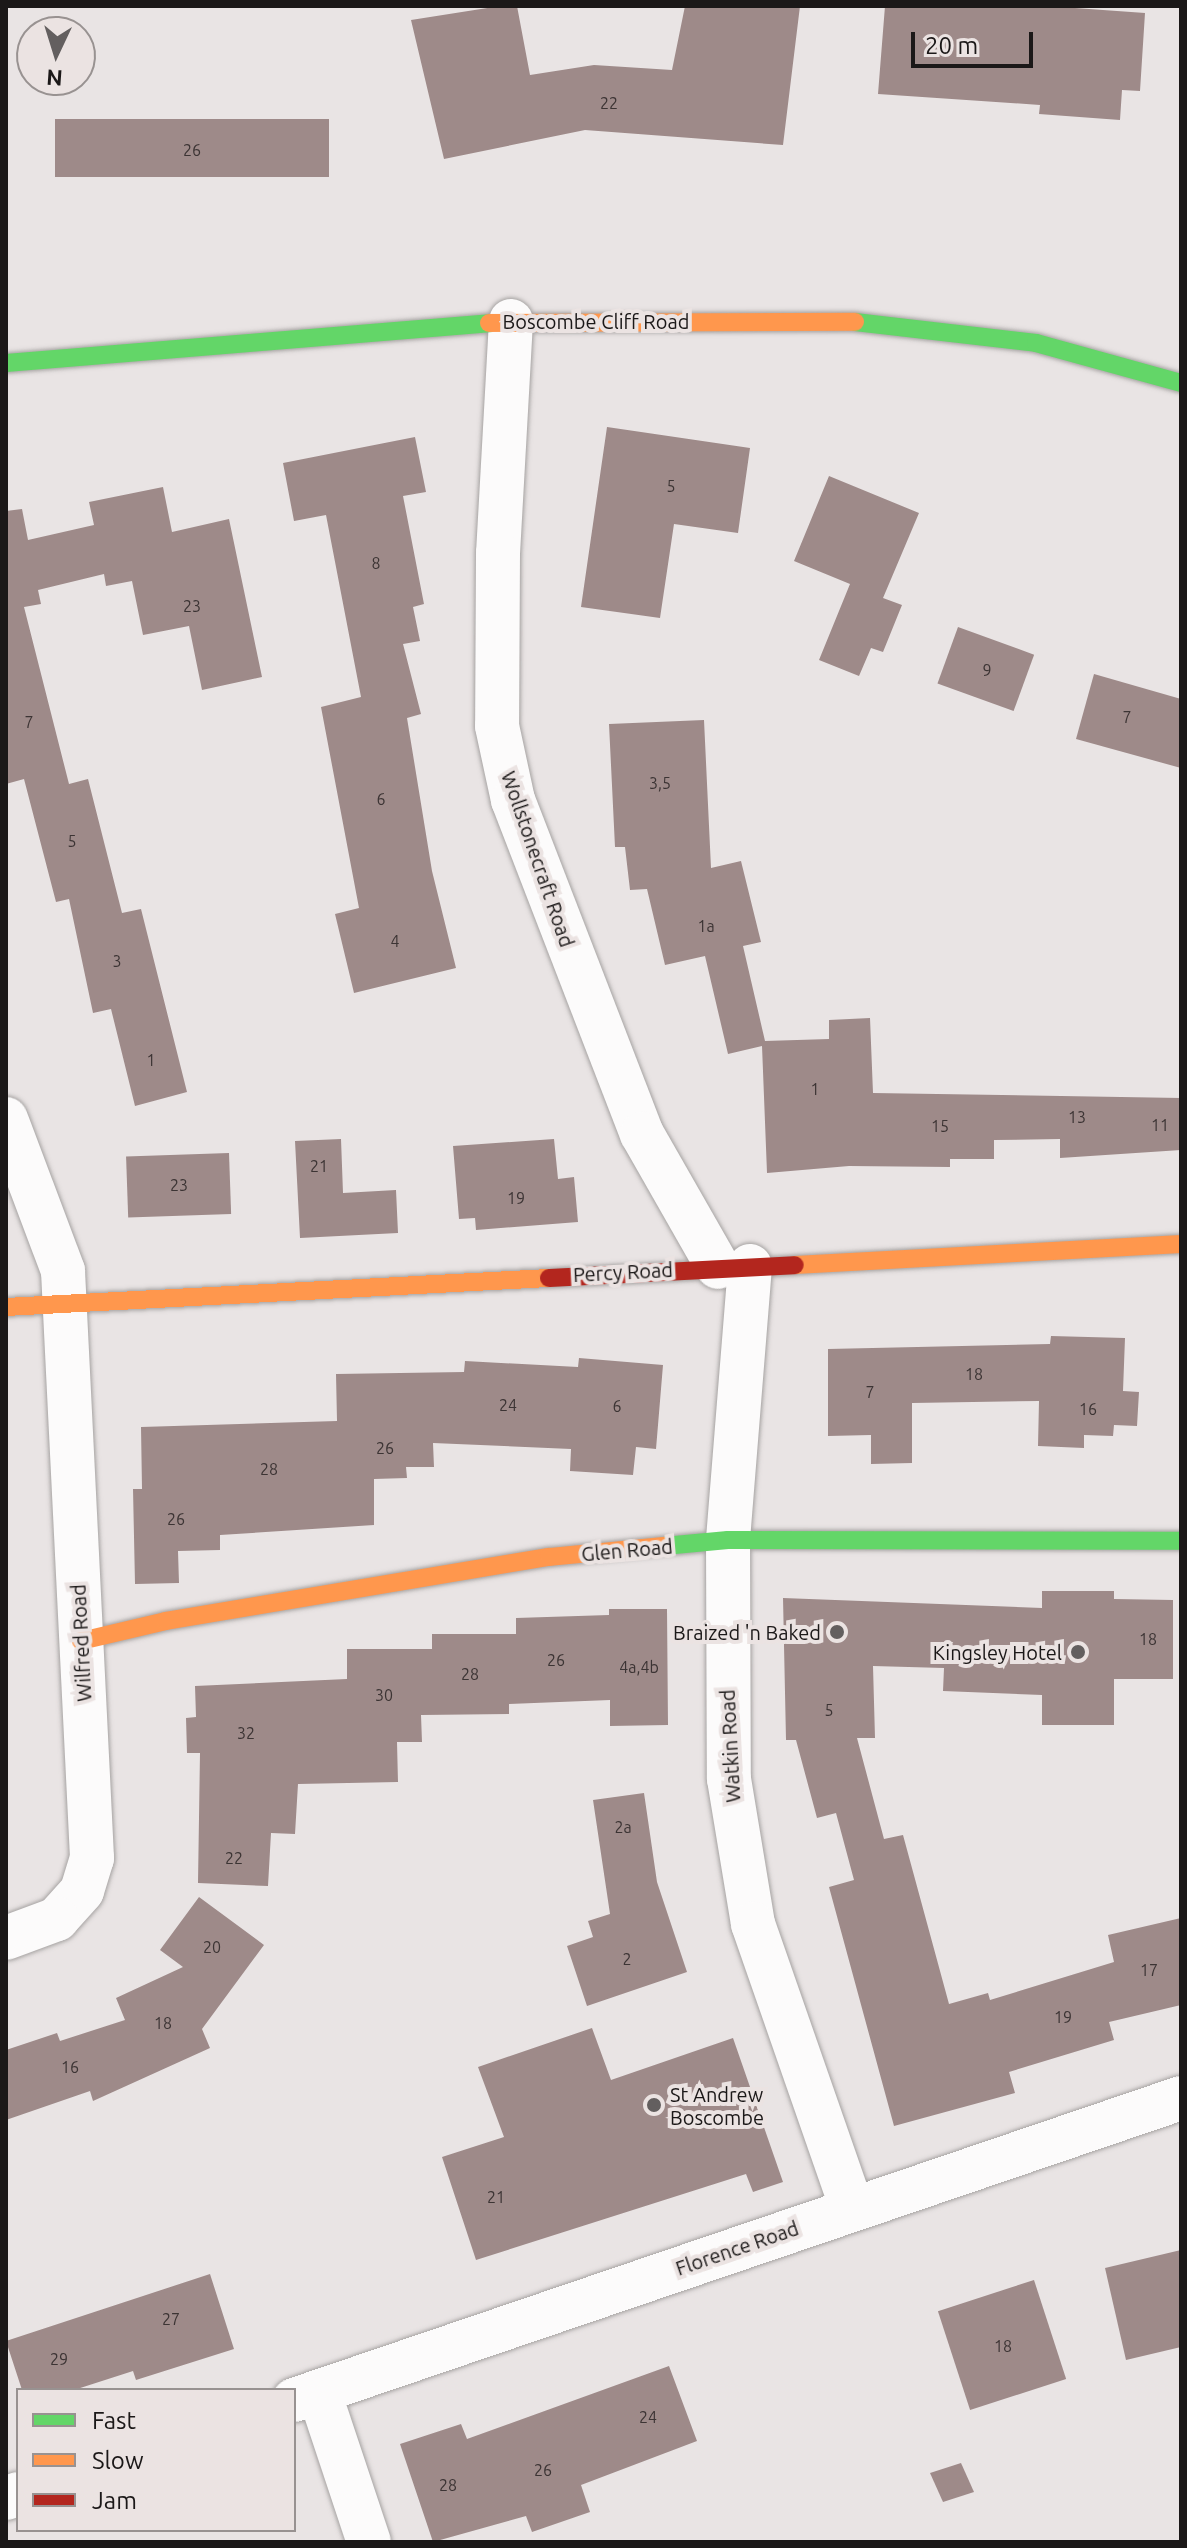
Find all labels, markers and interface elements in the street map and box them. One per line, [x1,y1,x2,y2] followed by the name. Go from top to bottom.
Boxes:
[16,16,96,96] north arrow
[915,16,1037,66] scale bar
[925,32,978,59] text: 20 m
[45,65,64,91] text: N
[600,93,618,113] house number: 22
[183,140,201,160] house number: 26
[503,309,689,333] street label: Boscombe Cliff Road
[666,476,676,496] house number: 5
[371,553,381,573] house number: 8
[183,596,201,616] house number: 23
[982,660,992,680] house number: 9
[1122,707,1132,727] house number: 7
[24,712,34,732] house number: 7
[497,768,579,950] street label: Wollstonecraft Road
[649,773,671,793] house number: 3,5
[376,789,386,809] house number: 6
[67,831,77,851] house number: 5
[697,916,715,936] house number: 1a
[390,931,400,951] house number: 4
[112,951,122,971] house number: 3
[146,1050,156,1070] house number: 1
[810,1079,820,1099] house number: 1
[1068,1107,1086,1127] house number: 13
[1151,1115,1169,1135] house number: 11
[931,1116,949,1136] house number: 15
[310,1156,328,1176] house number: 21
[170,1175,188,1195] house number: 23
[507,1188,525,1208] house number: 19
[572,1257,674,1287] street label: Percy Road
[965,1364,983,1384] house number: 18
[865,1382,875,1402] house number: 7
[499,1395,517,1415] house number: 24
[612,1396,622,1416] house number: 6
[1079,1399,1097,1419] house number: 16
[376,1438,394,1458] house number: 26
[260,1459,278,1479] house number: 28
[167,1509,185,1529] house number: 26
[580,1534,674,1566] street label: Glen Road
[66,1584,96,1702] street label: Wilfred Road
[673,1620,821,1644] place label: Braized 'n Baked
[828,1623,846,1641] marker: Braized 'n Baked
[1139,1629,1157,1649] house number: 18
[933,1640,1062,1664] place label: Kingsley Hotel
[1069,1643,1087,1661] marker: Kingsley Hotel
[547,1650,565,1670] house number: 26
[619,1657,659,1677] house number: 4a,4b
[461,1664,479,1684] house number: 28
[375,1685,393,1705] house number: 30
[715,1689,745,1803] street label: Watkin Road
[824,1700,834,1720] house number: 5
[237,1723,255,1743] house number: 32
[614,1817,632,1837] house number: 2a
[225,1848,243,1868] house number: 22
[203,1937,221,1957] house number: 20
[622,1949,632,1969] house number: 2
[1140,1960,1158,1980] house number: 17
[1054,2007,1072,2027] house number: 19
[154,2013,172,2033] house number: 18
[61,2057,79,2077] house number: 16
[670,2082,764,2129] place label: St Andrew Boscombe
[645,2096,663,2114] marker: St Andrew Boscombe
[487,2187,505,2207] house number: 21
[672,2216,802,2280] street label: Florence Road
[162,2309,180,2329] house number: 27
[994,2336,1012,2356] house number: 18
[50,2349,68,2369] house number: 29
[16,2388,296,2532] legend
[92,2407,136,2434] text: Fast
[639,2407,657,2427] house number: 24
[92,2447,144,2474] text: Slow
[534,2460,552,2480] house number: 26
[439,2475,457,2495] house number: 28
[92,2487,137,2514] text: Jam

